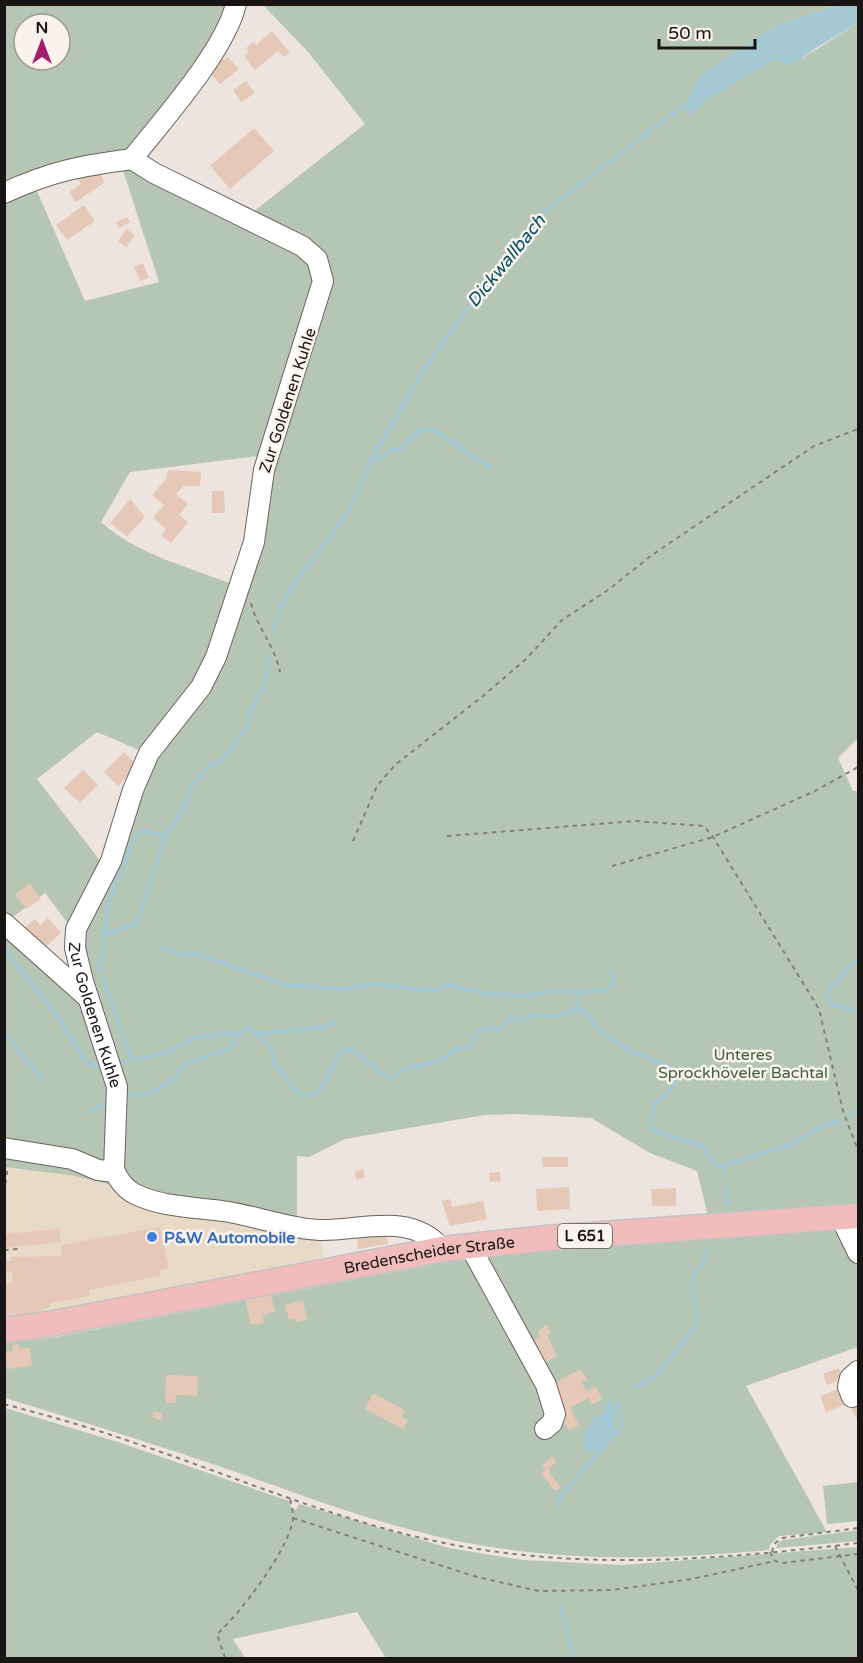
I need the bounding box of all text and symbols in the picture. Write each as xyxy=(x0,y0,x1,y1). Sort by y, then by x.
north arrow xyxy=(12,12,72,72)
scale bar xyxy=(659,12,755,50)
text: N xyxy=(36,18,48,38)
text: 50 m xyxy=(668,22,712,44)
water label: Dickwallbach xyxy=(462,210,551,312)
street label: Zur Goldenen Kuhle xyxy=(255,325,321,475)
street label: Zur Goldenen Kuhle xyxy=(64,942,126,1090)
park label: Unteres Sprockhöveler Bachtal xyxy=(658,1045,828,1083)
road number: L 651 xyxy=(558,1224,612,1248)
place label: P&W Automobile xyxy=(164,1228,295,1248)
marker: P&W Automobile xyxy=(145,1230,159,1244)
street label: Bredenscheider Straße xyxy=(342,1232,516,1279)

